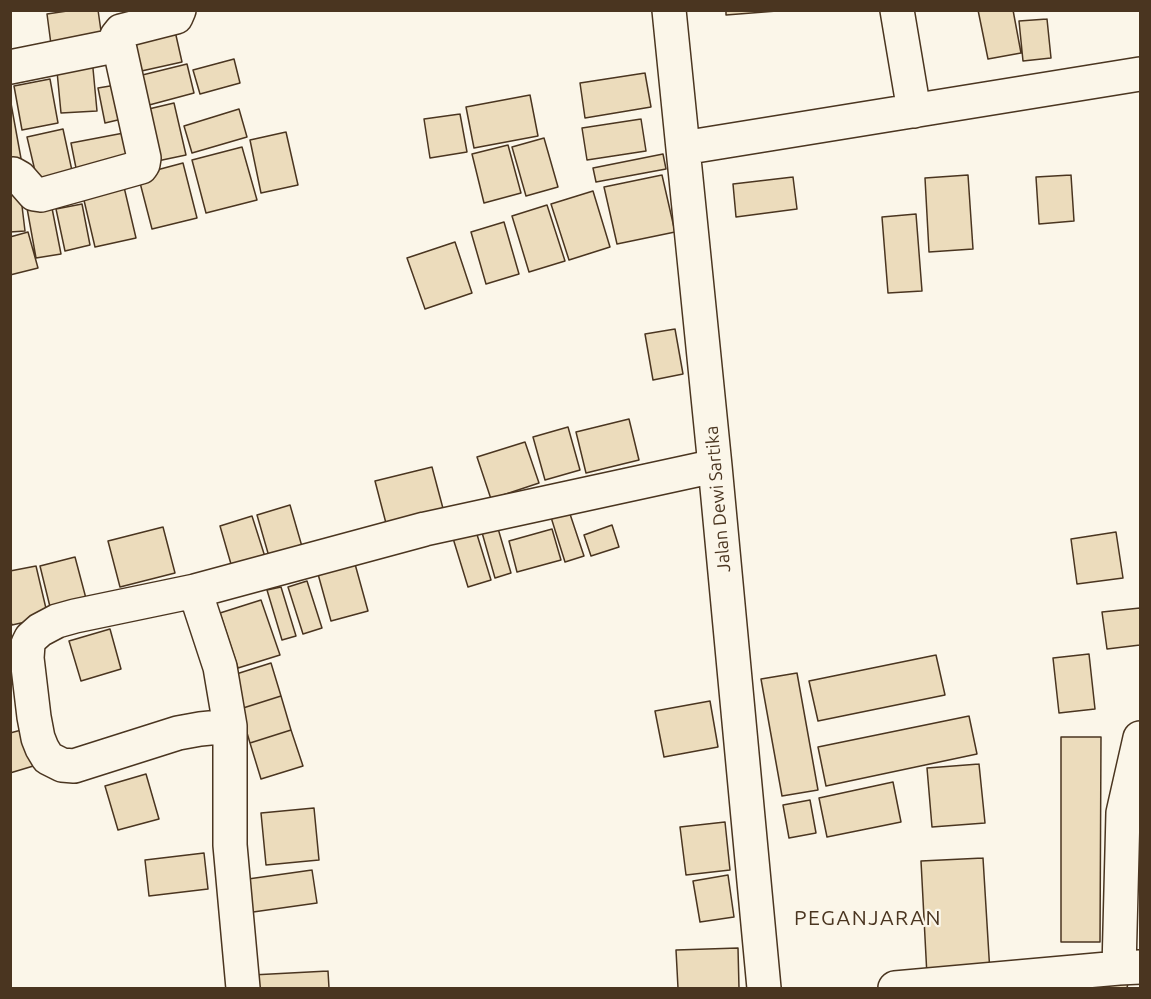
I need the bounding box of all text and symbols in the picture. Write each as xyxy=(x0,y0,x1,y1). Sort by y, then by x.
street label: Jalan Dewi Sartika xyxy=(701,425,735,573)
district label: PEGANJARAN xyxy=(794,905,942,931)

